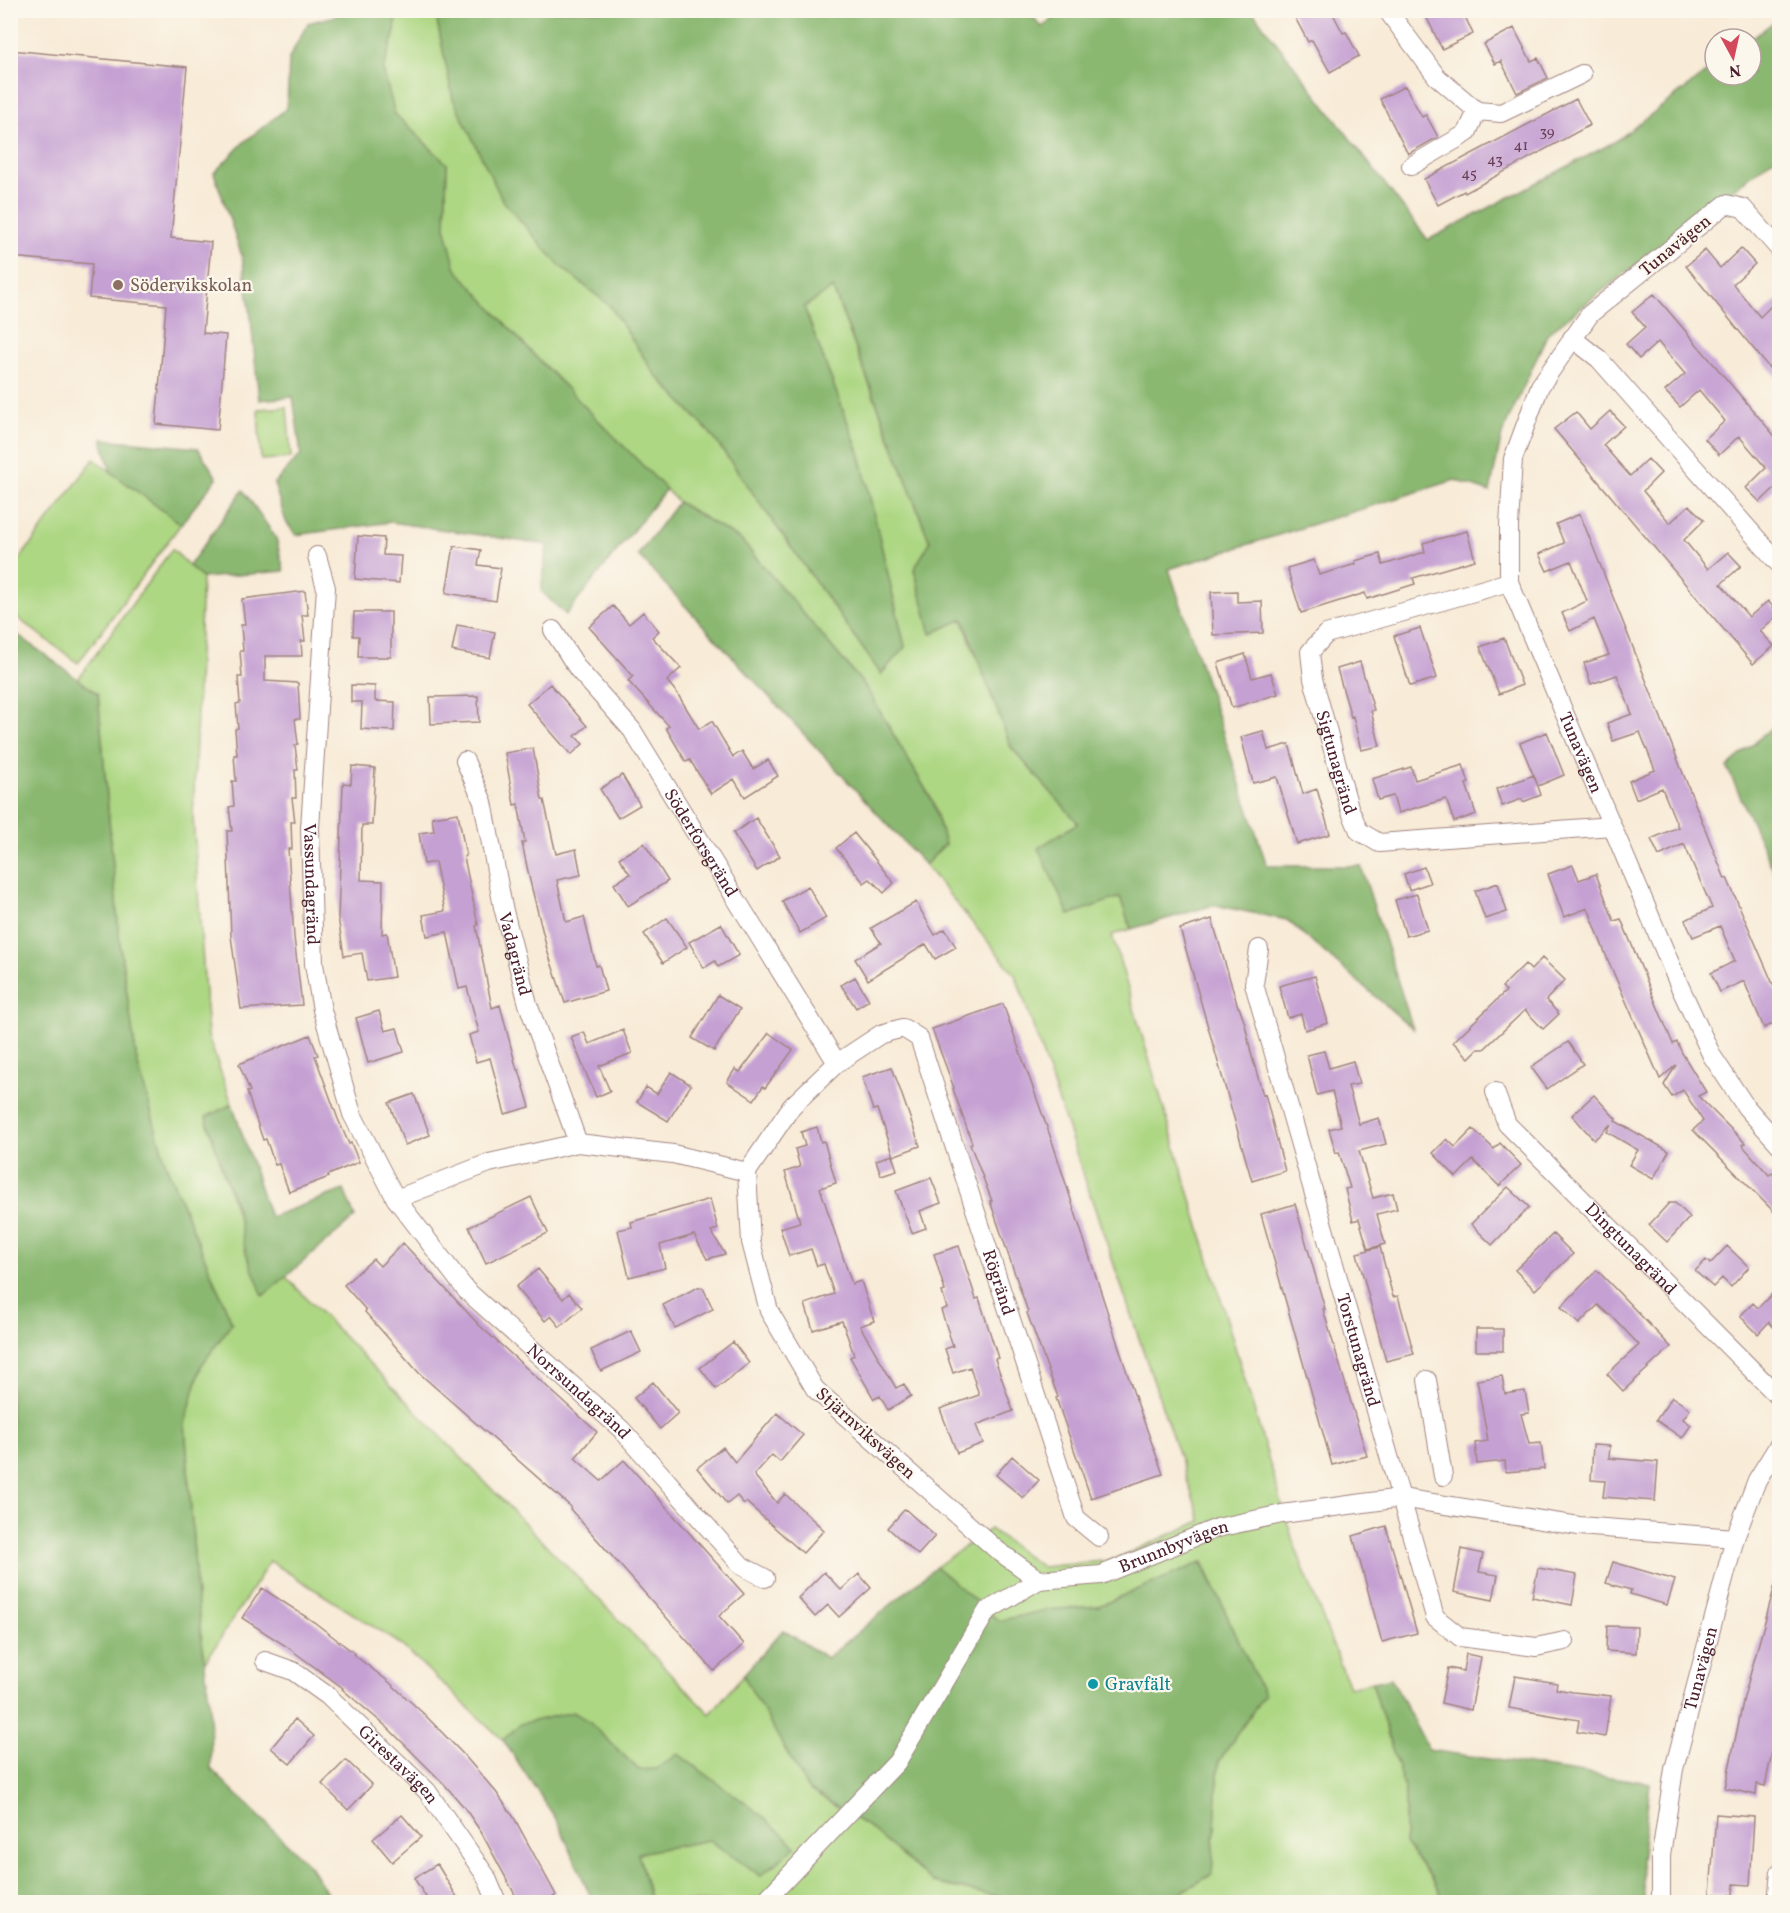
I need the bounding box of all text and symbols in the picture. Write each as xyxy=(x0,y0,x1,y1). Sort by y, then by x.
north arrow xyxy=(1703,27,1763,87)
text: N xyxy=(1727,58,1742,82)
house number: 39 xyxy=(1539,122,1555,143)
house number: 41 xyxy=(1514,136,1528,157)
house number: 43 xyxy=(1487,150,1503,171)
house number: 45 xyxy=(1461,164,1477,185)
street label: Tunavägen xyxy=(1635,209,1717,283)
place label: Södervikskolan xyxy=(130,274,252,299)
marker: Södervikskolan xyxy=(111,278,125,292)
street label: Sigtunagränd xyxy=(1308,708,1362,819)
street label: Tunavägen xyxy=(1551,709,1608,798)
street label: Söderforsgränd xyxy=(657,784,743,902)
street label: Vassundagränd xyxy=(296,823,324,945)
street label: Vadagränd xyxy=(491,910,536,999)
street label: Dingtunagränd xyxy=(1578,1198,1682,1301)
street label: Rögränd xyxy=(975,1246,1020,1319)
street label: Torstunagränd xyxy=(1329,1291,1385,1410)
street label: Norrsundagränd xyxy=(520,1339,636,1445)
street label: Stjärnviksvägen xyxy=(809,1382,921,1486)
street label: Brunnbyvägen xyxy=(1115,1515,1232,1580)
street label: Tunavägen xyxy=(1679,1624,1725,1714)
place label: Gravfält xyxy=(1105,1673,1171,1698)
marker: Gravfält xyxy=(1086,1677,1100,1691)
street label: Girestavägen xyxy=(352,1720,444,1810)

